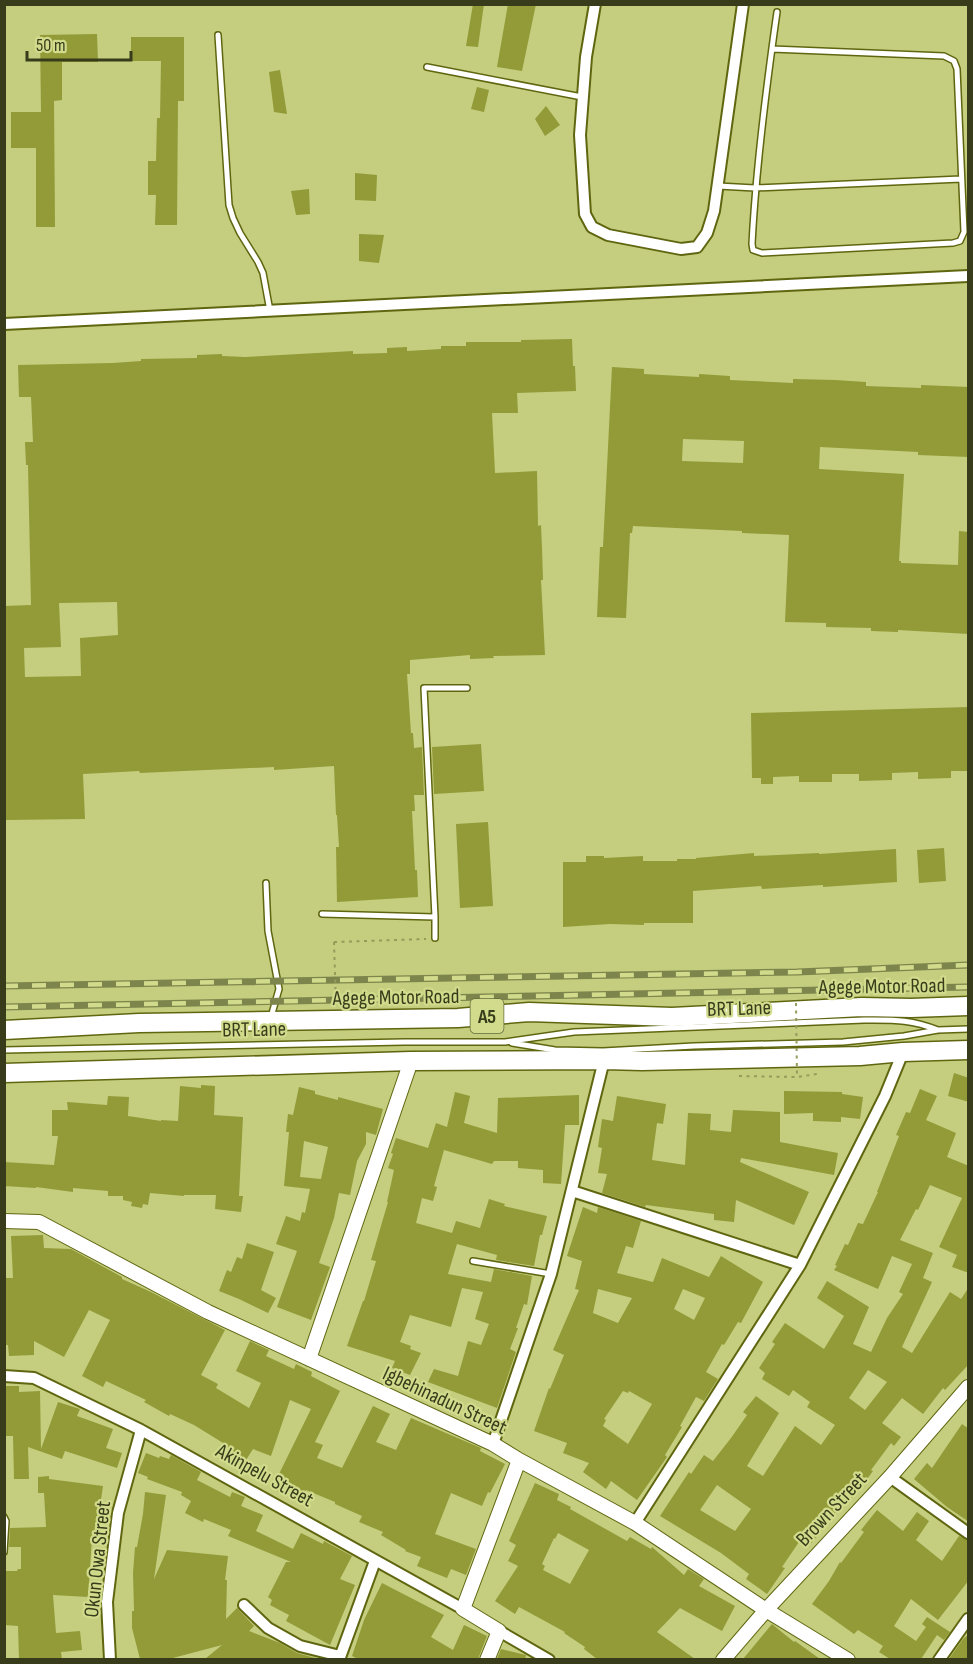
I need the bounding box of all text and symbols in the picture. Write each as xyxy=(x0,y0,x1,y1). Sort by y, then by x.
scale bar xyxy=(27,24,130,62)
text: 50 m xyxy=(36,35,66,56)
street label: Agege Motor Road xyxy=(818,973,946,1000)
street label: Agege Motor Road xyxy=(332,984,460,1011)
street label: BRT Lane xyxy=(707,995,771,1022)
road number: A5 xyxy=(470,999,504,1033)
street label: BRT Lane xyxy=(222,1016,286,1043)
street label: Igbehinadun Street xyxy=(379,1361,511,1440)
street label: Akinpelu Street xyxy=(211,1438,318,1512)
street label: Brown Street xyxy=(791,1467,872,1552)
street label: Okun Owa Street xyxy=(79,1500,116,1619)

